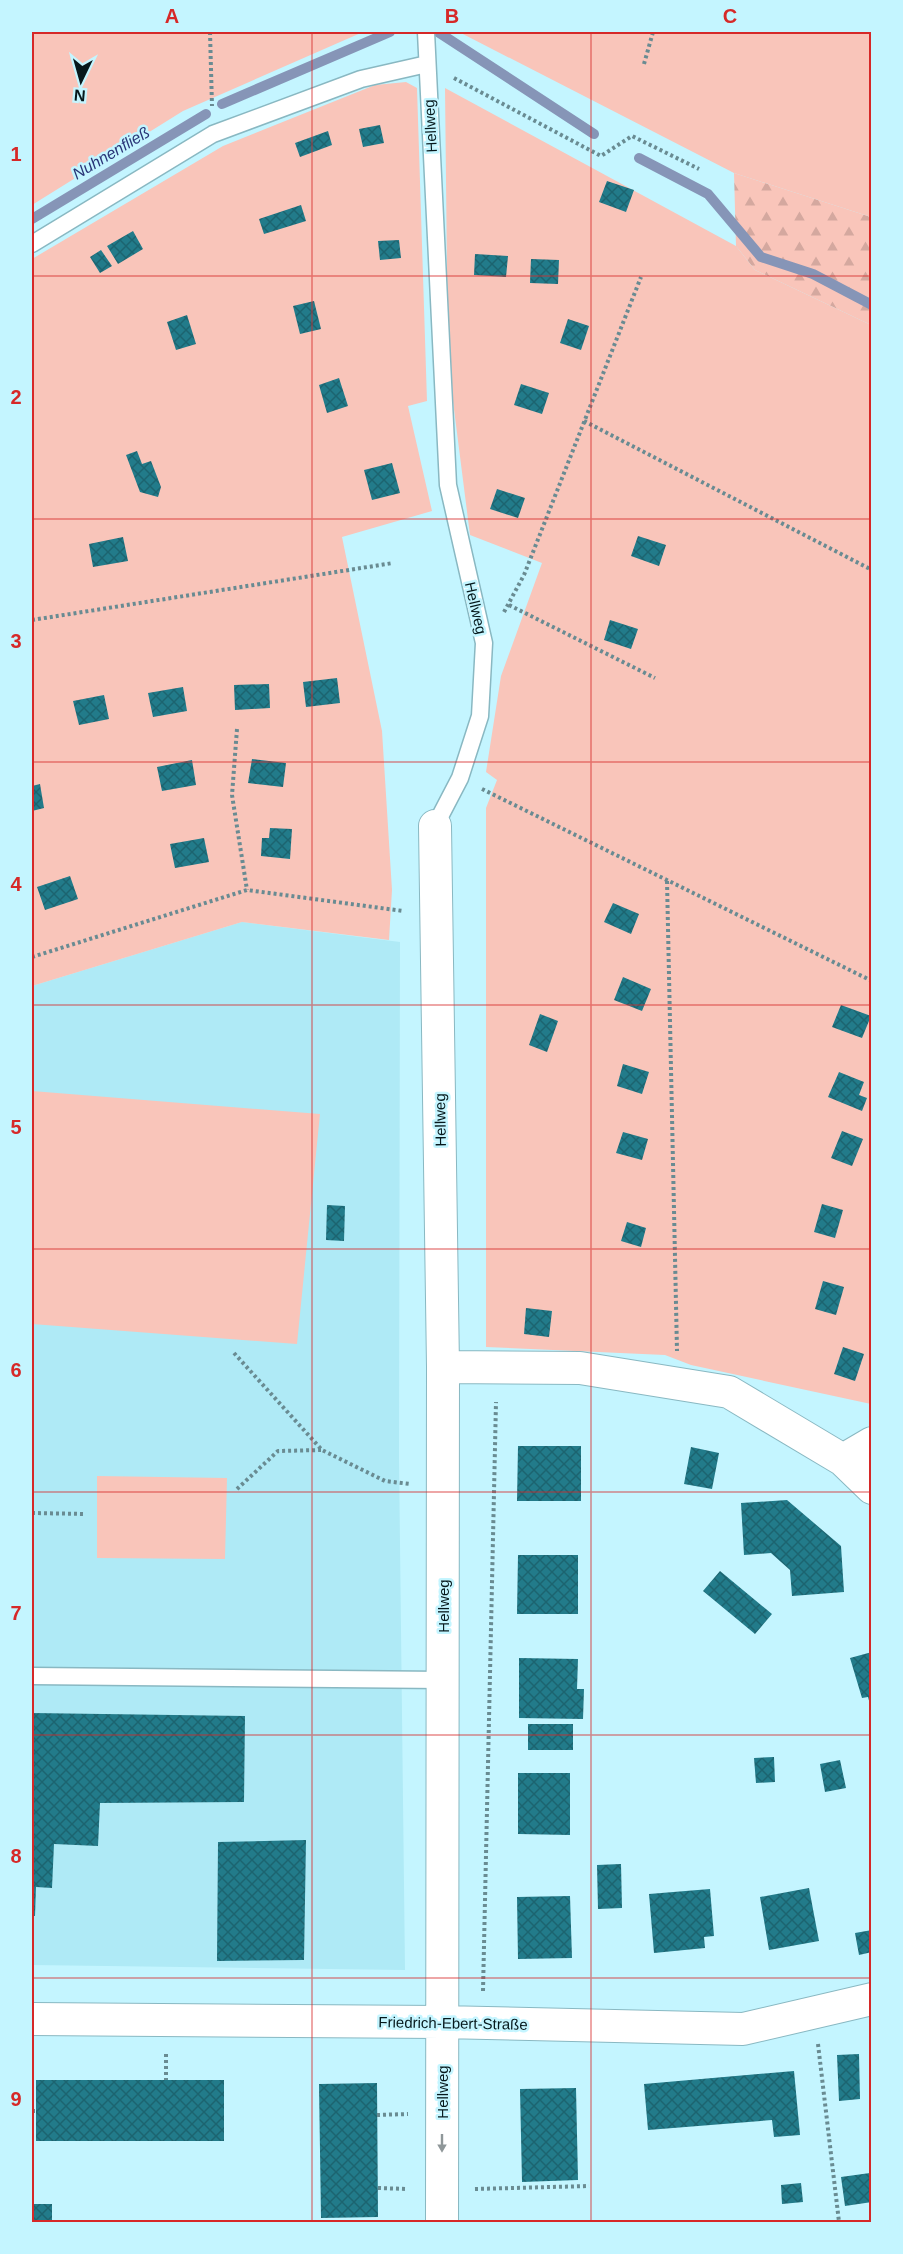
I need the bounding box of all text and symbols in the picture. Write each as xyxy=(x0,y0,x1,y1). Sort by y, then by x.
text: A xyxy=(165,5,179,27)
text: B xyxy=(445,5,459,27)
text: C xyxy=(723,5,737,27)
north arrow xyxy=(51,51,111,111)
text: N xyxy=(73,86,86,104)
street label: Hellweg xyxy=(420,99,440,153)
water label: Nuhnenfließ xyxy=(70,123,152,183)
text: 1 xyxy=(10,143,22,165)
text: 2 xyxy=(10,386,22,408)
street label: Hellweg xyxy=(462,580,490,636)
text: 3 xyxy=(10,630,22,652)
text: 4 xyxy=(10,873,22,895)
street label: Hellweg xyxy=(431,1093,449,1147)
text: 5 xyxy=(10,1116,22,1138)
text: 6 xyxy=(10,1359,22,1381)
street label: Hellweg xyxy=(435,1579,452,1633)
text: 7 xyxy=(10,1602,22,1624)
text: 8 xyxy=(10,1845,22,1867)
street label: Friedrich-Ebert-Straße xyxy=(378,2013,528,2033)
street label: Hellweg xyxy=(434,2065,451,2119)
text: 9 xyxy=(10,2088,22,2110)
one-way arrow xyxy=(437,2134,447,2153)

